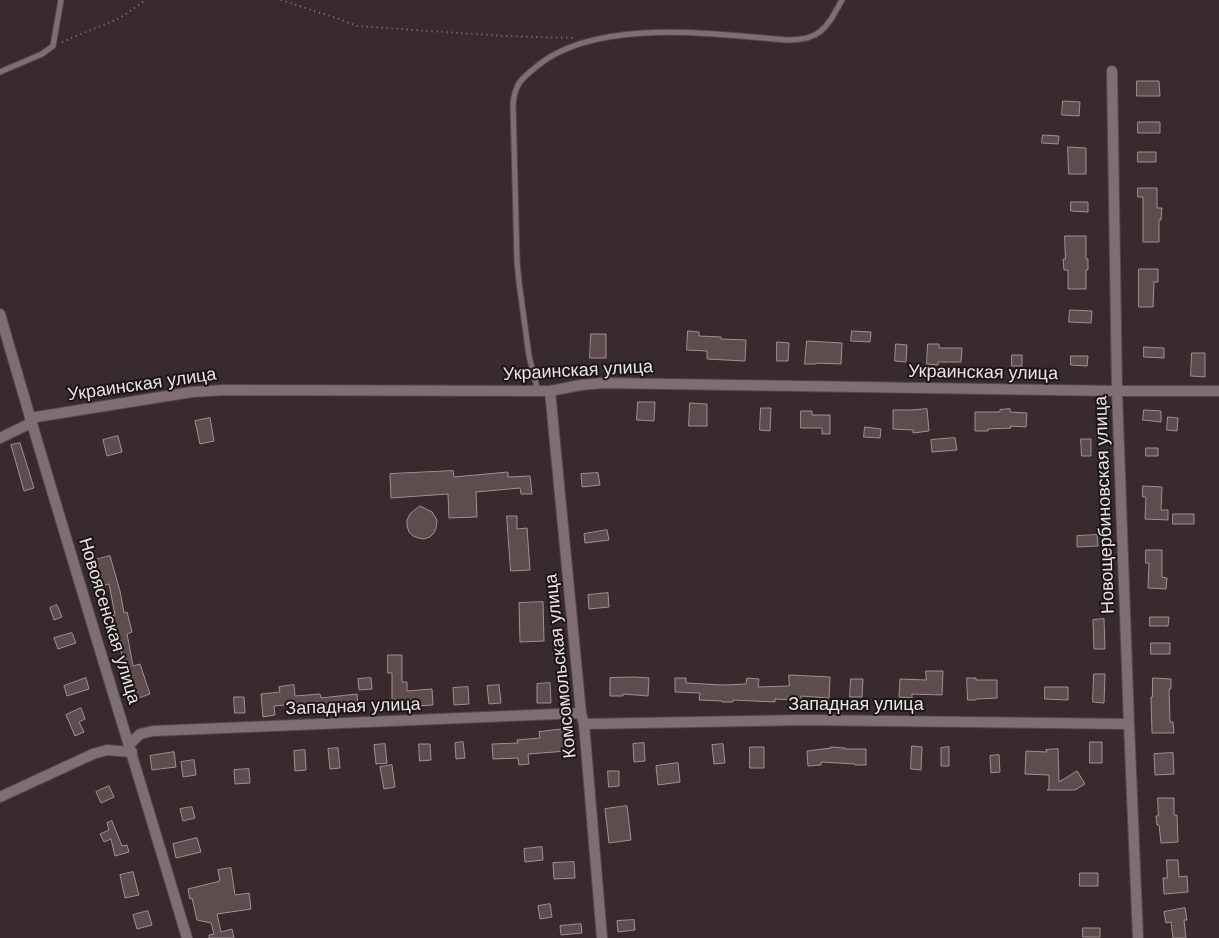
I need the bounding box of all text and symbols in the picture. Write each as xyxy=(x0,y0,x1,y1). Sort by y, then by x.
street label: Украинская улица xyxy=(503,356,653,386)
street label: Украинская улица xyxy=(908,361,1058,385)
street label: Украинская улица xyxy=(66,364,218,406)
street label: Новощербиновская улица xyxy=(1090,396,1120,614)
street label: Новоясенская улица xyxy=(73,535,145,707)
street label: Комсомольская улица xyxy=(541,573,581,759)
street label: Западная улица xyxy=(285,694,421,720)
street label: Западная улица xyxy=(788,694,924,716)

